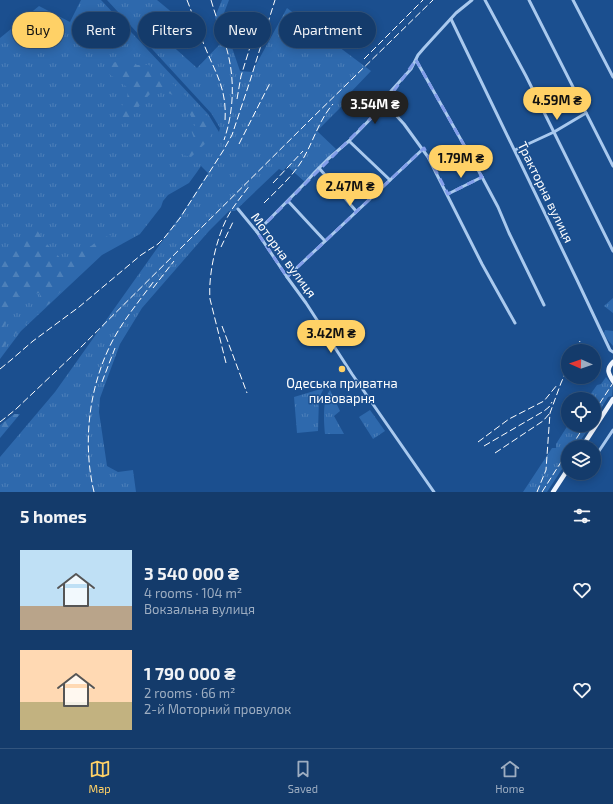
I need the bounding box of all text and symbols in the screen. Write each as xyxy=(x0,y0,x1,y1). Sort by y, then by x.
chip: Buy xyxy=(12,12,64,48)
chip: Rent xyxy=(72,12,130,48)
chip: Filters xyxy=(138,12,206,48)
chip: New xyxy=(214,12,271,48)
chip: Apartment xyxy=(279,12,376,48)
pin: 4.59M ₴ xyxy=(520,87,594,121)
pin: 3.54M ₴ xyxy=(338,91,412,125)
text: 4.59M ₴ xyxy=(532,92,582,108)
text: 3.54M ₴ xyxy=(350,96,400,112)
street label: Тракторна вулиця xyxy=(515,139,577,245)
pin: 1.79M ₴ xyxy=(424,145,498,179)
text: 1.79M ₴ xyxy=(438,150,484,166)
pin: 2.47M ₴ xyxy=(313,173,387,207)
text: 2.47M ₴ xyxy=(325,178,375,194)
street label: Моторна вулиця xyxy=(248,209,320,301)
pin: 3.42M ₴ xyxy=(294,320,368,354)
text: 3.42M ₴ xyxy=(306,325,356,341)
north arrow xyxy=(561,344,601,384)
map controls xyxy=(561,344,601,480)
marker: Одеська приватна пивоварня xyxy=(337,364,347,374)
place label: Одеська приватна пивоварня xyxy=(286,375,398,406)
button: locate xyxy=(561,392,601,432)
button: layers xyxy=(561,440,601,480)
icon: filters xyxy=(571,505,593,527)
text: 5 homes xyxy=(20,506,87,526)
text: 3 540 000 ₴ xyxy=(144,563,239,583)
icon: home xyxy=(52,566,100,614)
icon: heart xyxy=(571,579,593,601)
text: 4 rooms · 104 m² xyxy=(144,585,242,601)
text: Вокзальна вулиця xyxy=(144,601,255,617)
text: 1 790 000 ₴ xyxy=(144,663,236,683)
icon: home xyxy=(52,666,100,714)
icon: heart xyxy=(571,679,593,701)
text: 2 rooms · 66 m² xyxy=(144,685,235,701)
text: 2-й Моторний провулок xyxy=(144,701,291,717)
tab: Map xyxy=(89,758,111,795)
tab: Saved xyxy=(288,758,318,795)
tab: Home xyxy=(495,758,524,795)

